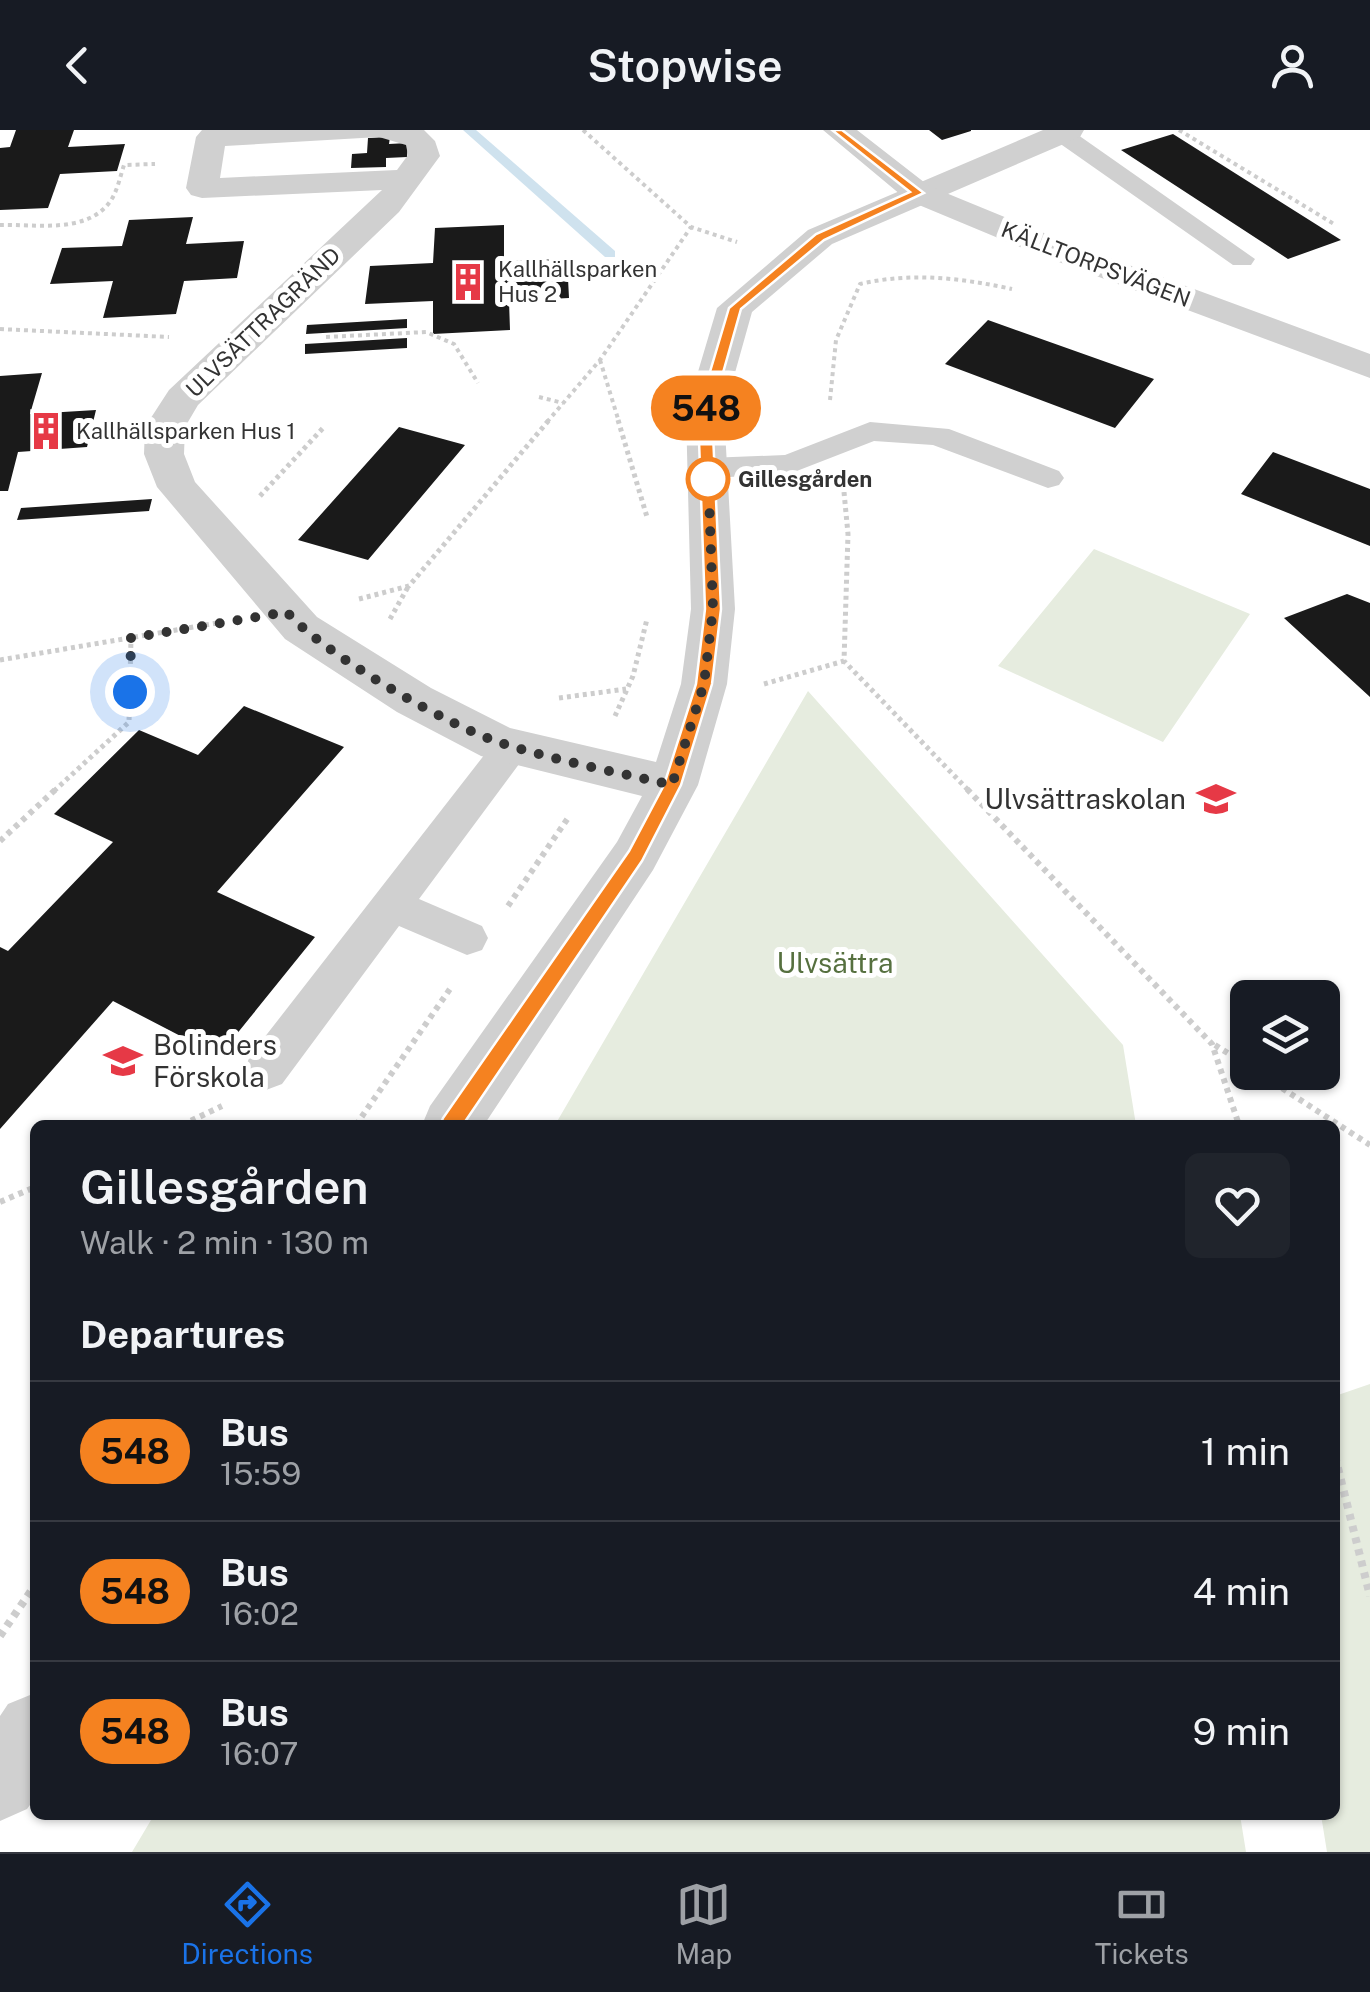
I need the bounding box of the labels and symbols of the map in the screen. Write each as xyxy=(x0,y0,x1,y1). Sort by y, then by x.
street label: KÄLLTORPSVÄGEN xyxy=(998,215,1195,312)
street label: ULVSÄTTRAGRÄND xyxy=(180,241,346,402)
place label: Kallhällsparken Hus 2 xyxy=(498,256,657,307)
building icon: Kallhällsparken Hus 2 xyxy=(447,261,489,303)
line badge: 548 xyxy=(648,376,764,440)
building icon: Kallhällsparken Hus 1 xyxy=(25,410,67,452)
place label: Kallhällsparken Hus 1 xyxy=(76,418,296,444)
marker: Gillesgården xyxy=(687,458,729,500)
place label: Gillesgården xyxy=(738,466,872,492)
your location xyxy=(105,667,155,717)
school or university icon: Ulvsättraskolan xyxy=(1195,778,1237,820)
place label: Ulvsättraskolan xyxy=(984,782,1186,815)
park label: Ulvsättra xyxy=(777,946,893,979)
place label: Bolinders Förskola xyxy=(153,1028,277,1093)
school or university icon: Bolinders Förskola xyxy=(102,1040,144,1082)

